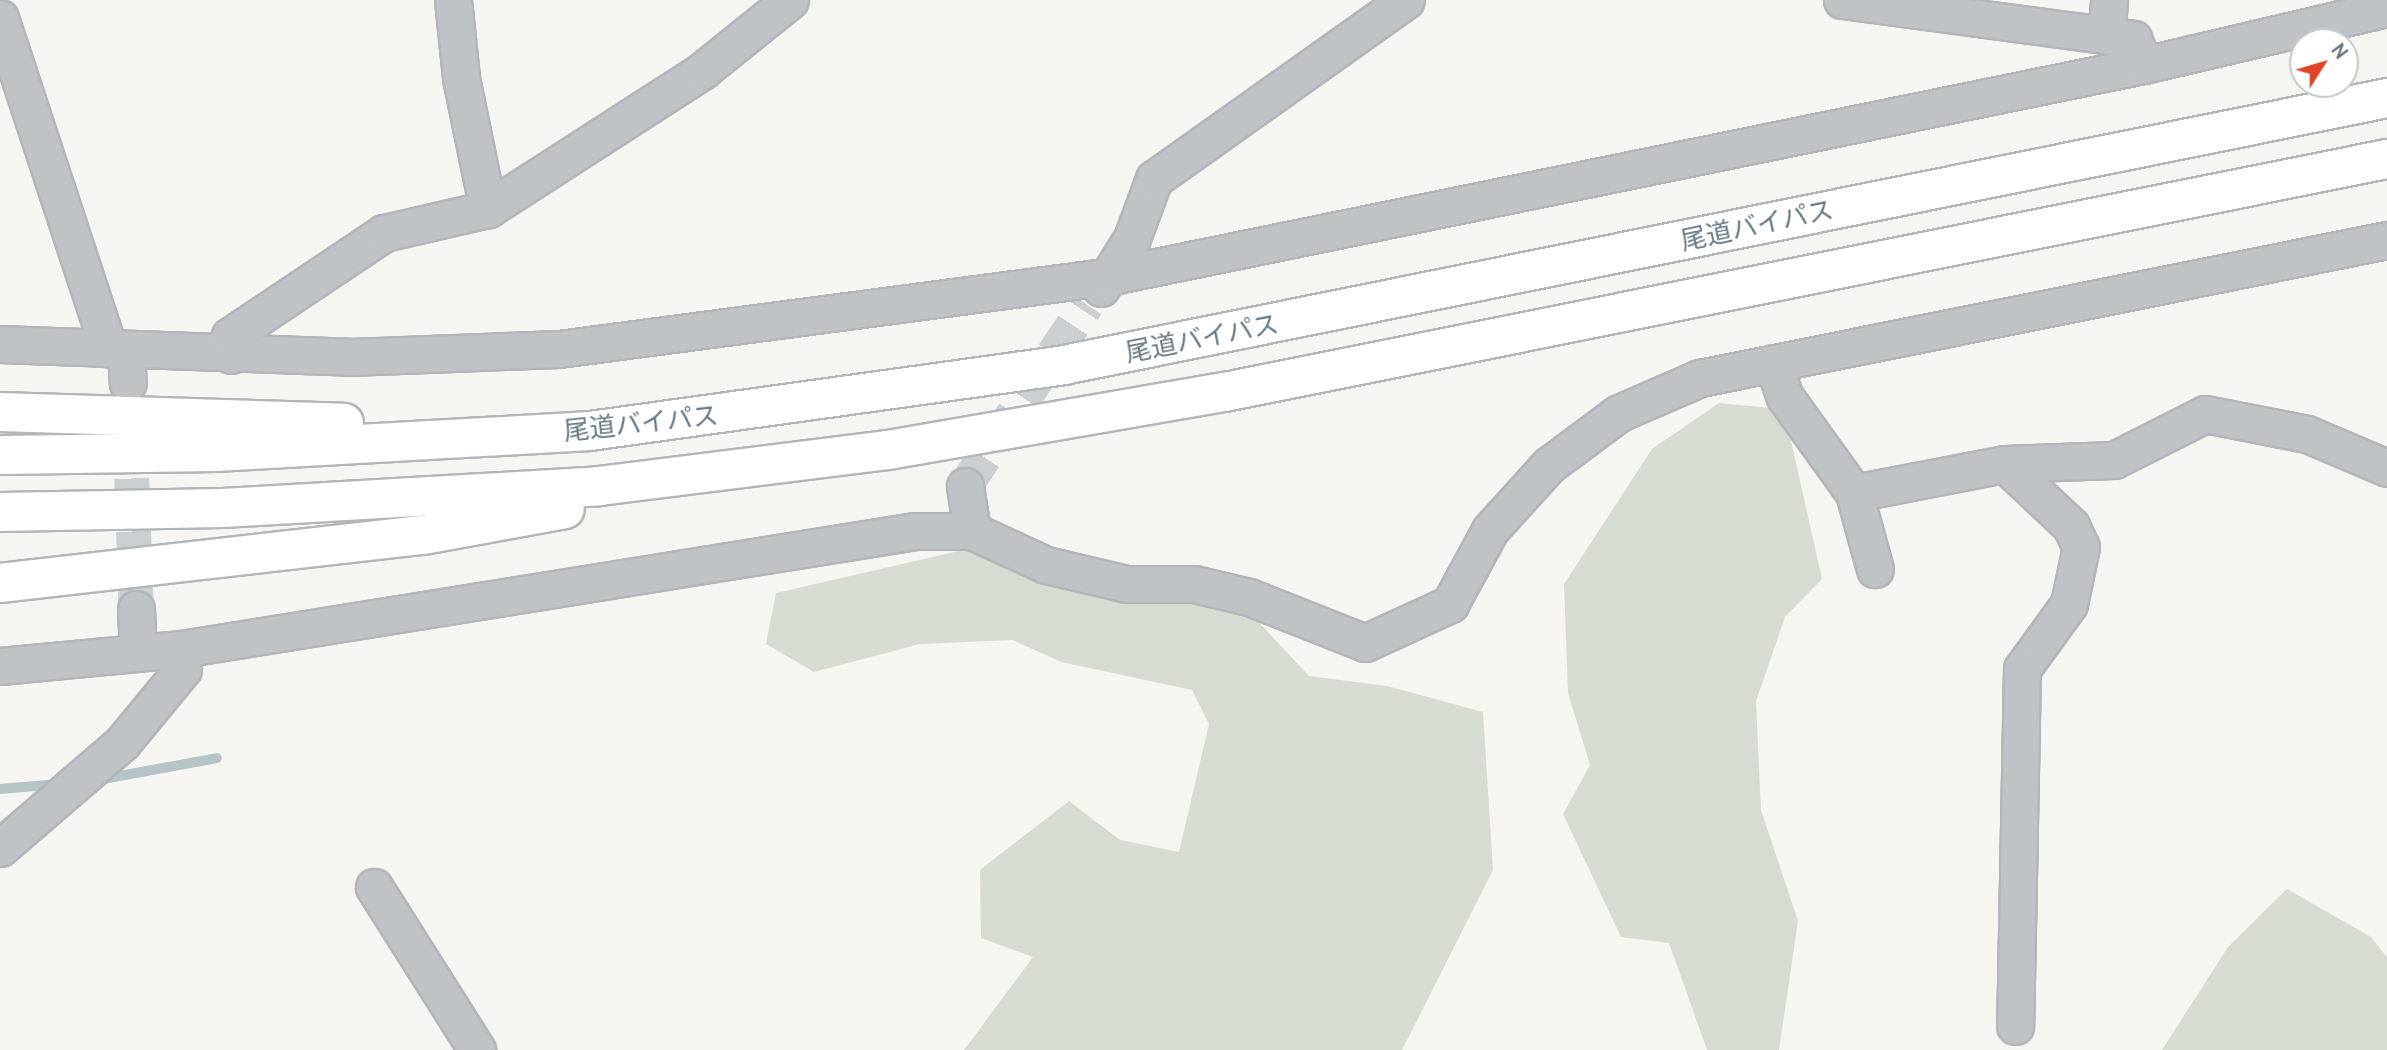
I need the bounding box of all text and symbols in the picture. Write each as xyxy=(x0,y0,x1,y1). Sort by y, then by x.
north arrow xyxy=(2289,28,2359,98)
text: N xyxy=(2326,39,2353,64)
street label: 尾道バイパス xyxy=(1677,195,1837,257)
street label: 尾道バイパス xyxy=(1122,309,1282,369)
street label: 尾道バイパス xyxy=(562,400,720,448)

